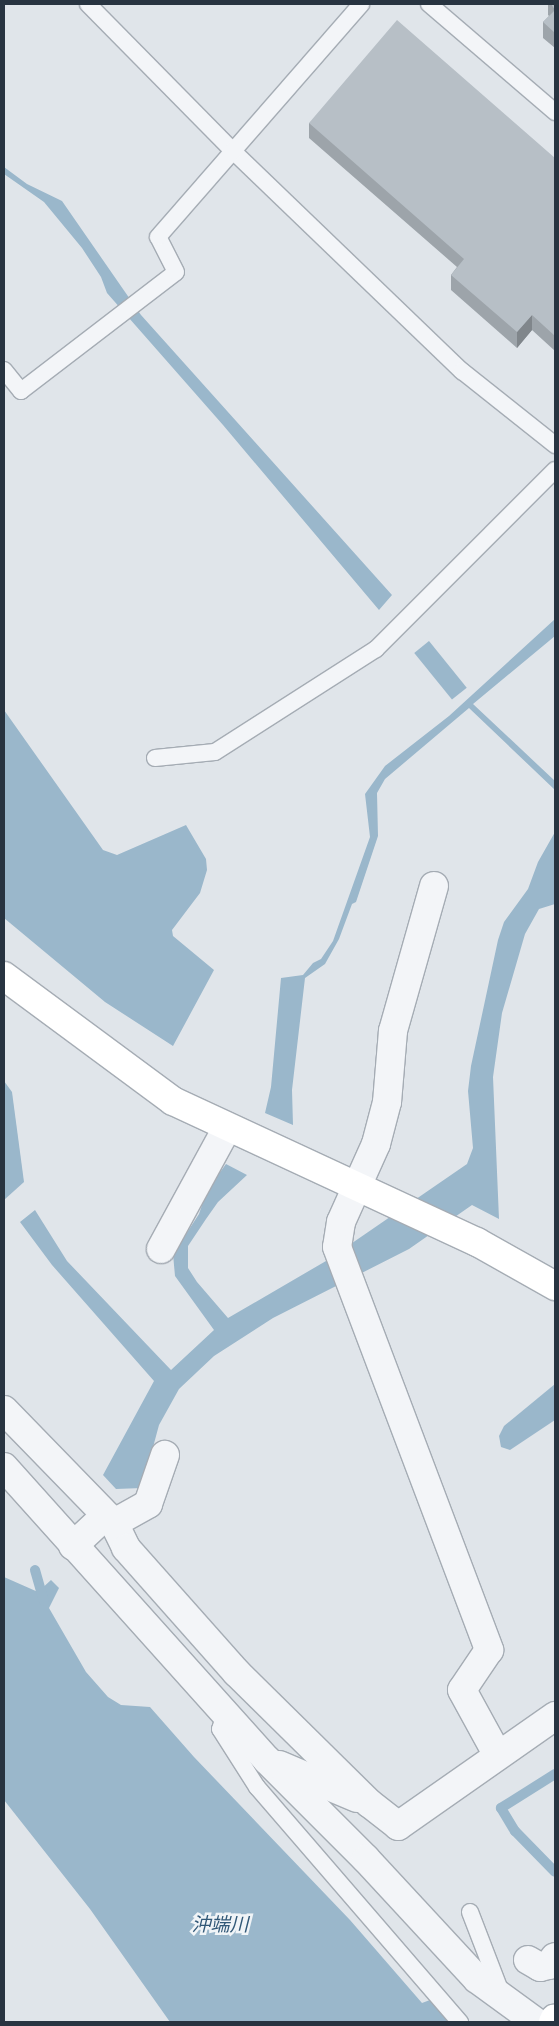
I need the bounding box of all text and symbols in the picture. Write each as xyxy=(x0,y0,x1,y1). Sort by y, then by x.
water label: 沖端川 xyxy=(192,1914,248,1936)

